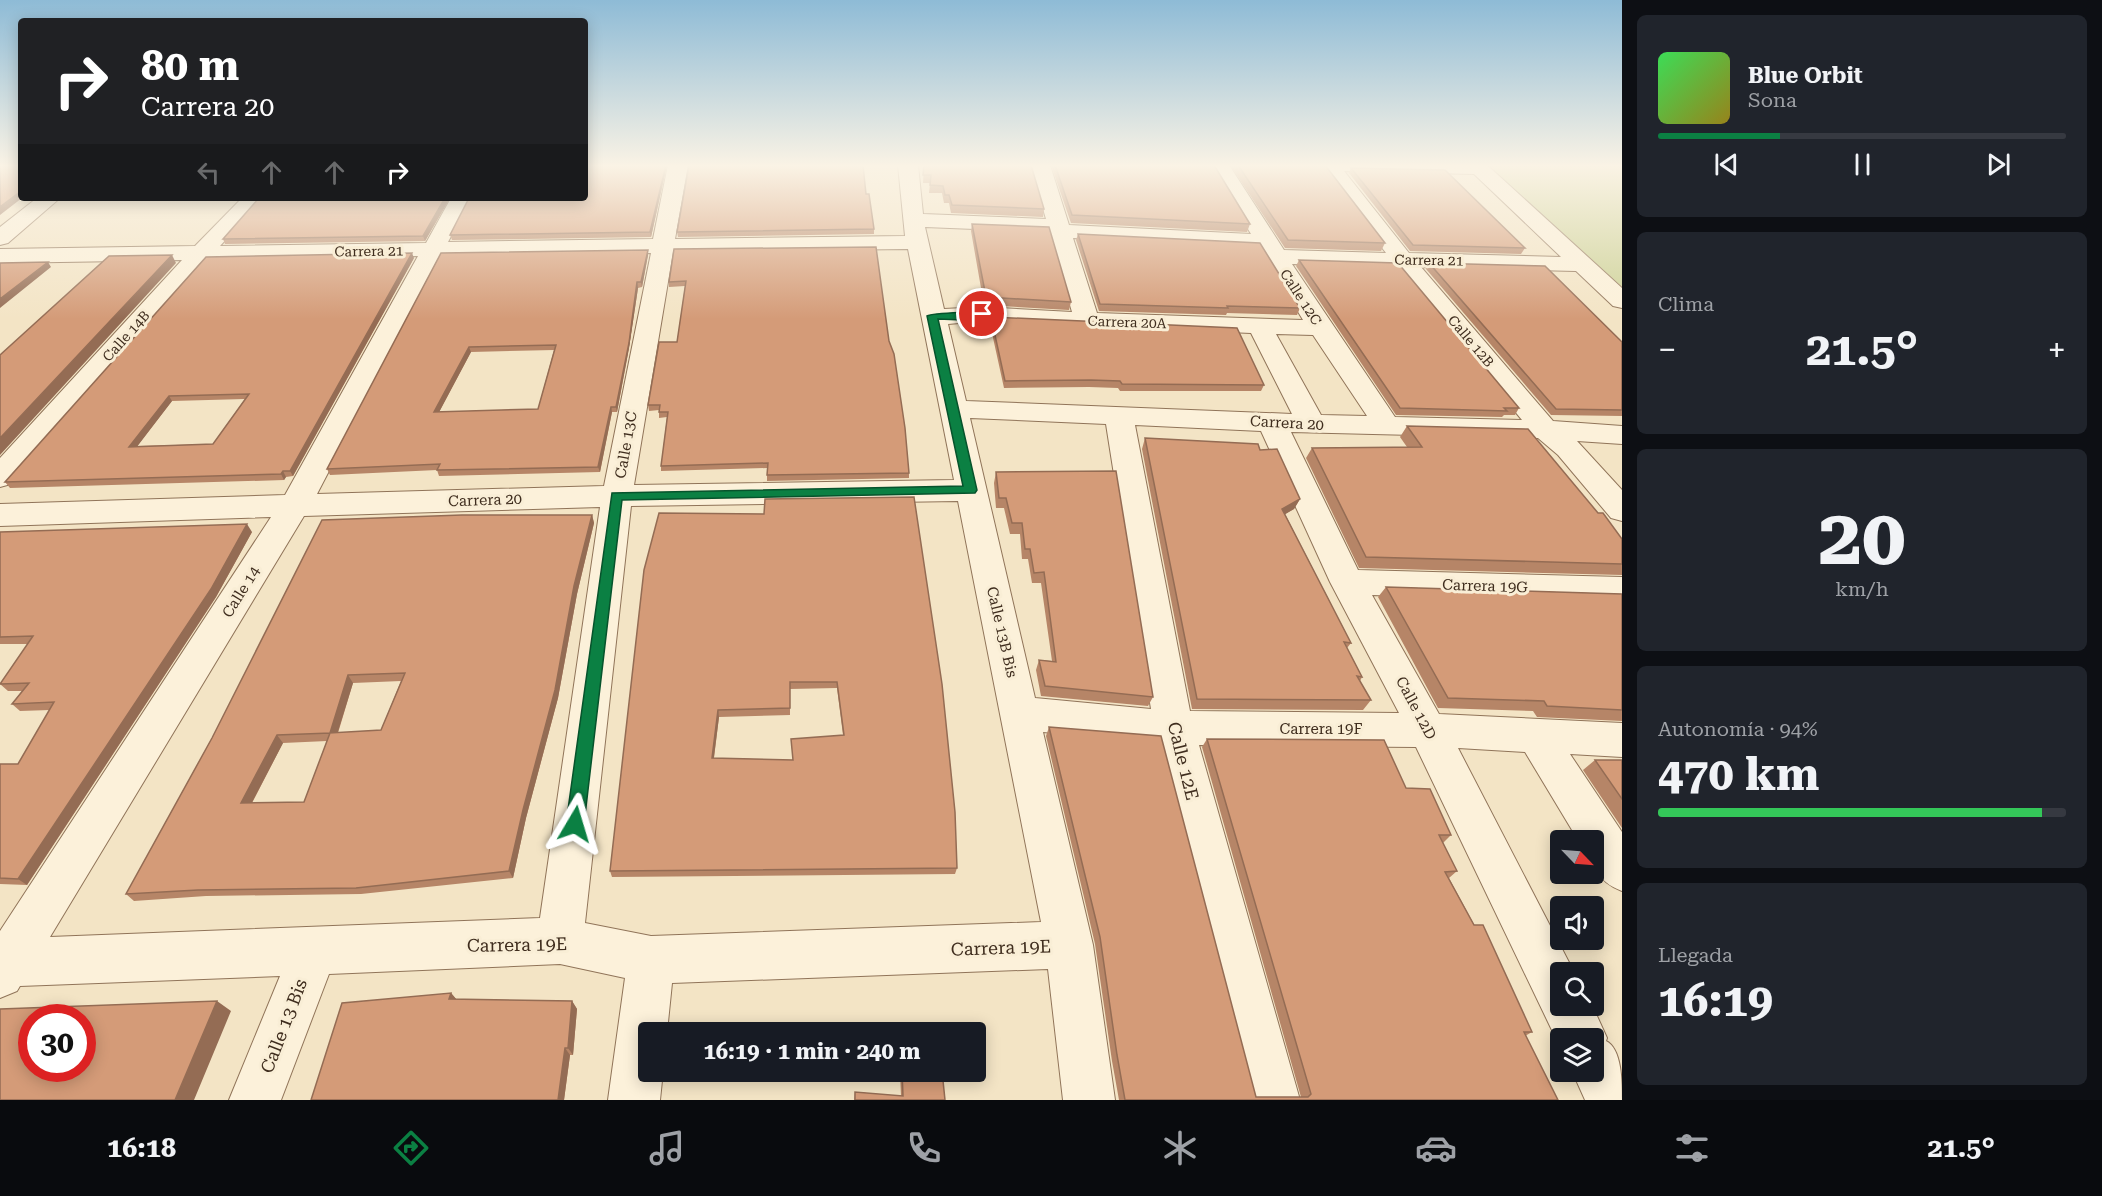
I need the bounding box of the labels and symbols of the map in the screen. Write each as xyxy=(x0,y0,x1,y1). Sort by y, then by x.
street label: Carrera 21 xyxy=(334,242,404,260)
street label: Carrera 21 xyxy=(1394,251,1464,269)
street label: Calle 12C xyxy=(1277,266,1325,328)
pin xyxy=(956,288,1007,339)
street label: Calle 14B xyxy=(99,307,153,365)
street label: Calle 12B xyxy=(1445,312,1497,370)
street label: Carrera 20A xyxy=(1087,313,1167,331)
street label: Calle 13C xyxy=(611,410,641,480)
street label: Carrera 20 xyxy=(1250,412,1324,434)
street label: Carrera 20 xyxy=(448,490,522,510)
street label: Calle 14 xyxy=(218,563,264,621)
street label: Carrera 19G xyxy=(1442,576,1529,597)
street label: Calle 13B Bis xyxy=(983,585,1021,679)
street label: Calle 12D xyxy=(1392,673,1440,743)
street label: Calle 12E xyxy=(1164,720,1203,802)
street label: Carrera 19F xyxy=(1279,720,1363,738)
position arrow xyxy=(543,792,607,856)
north arrow xyxy=(1550,830,1604,884)
street label: Carrera 19E xyxy=(467,933,567,956)
street label: Carrera 19E xyxy=(950,935,1052,960)
street label: Calle 13 Bis xyxy=(256,976,311,1076)
speed limit sign: 30 xyxy=(18,1004,96,1082)

